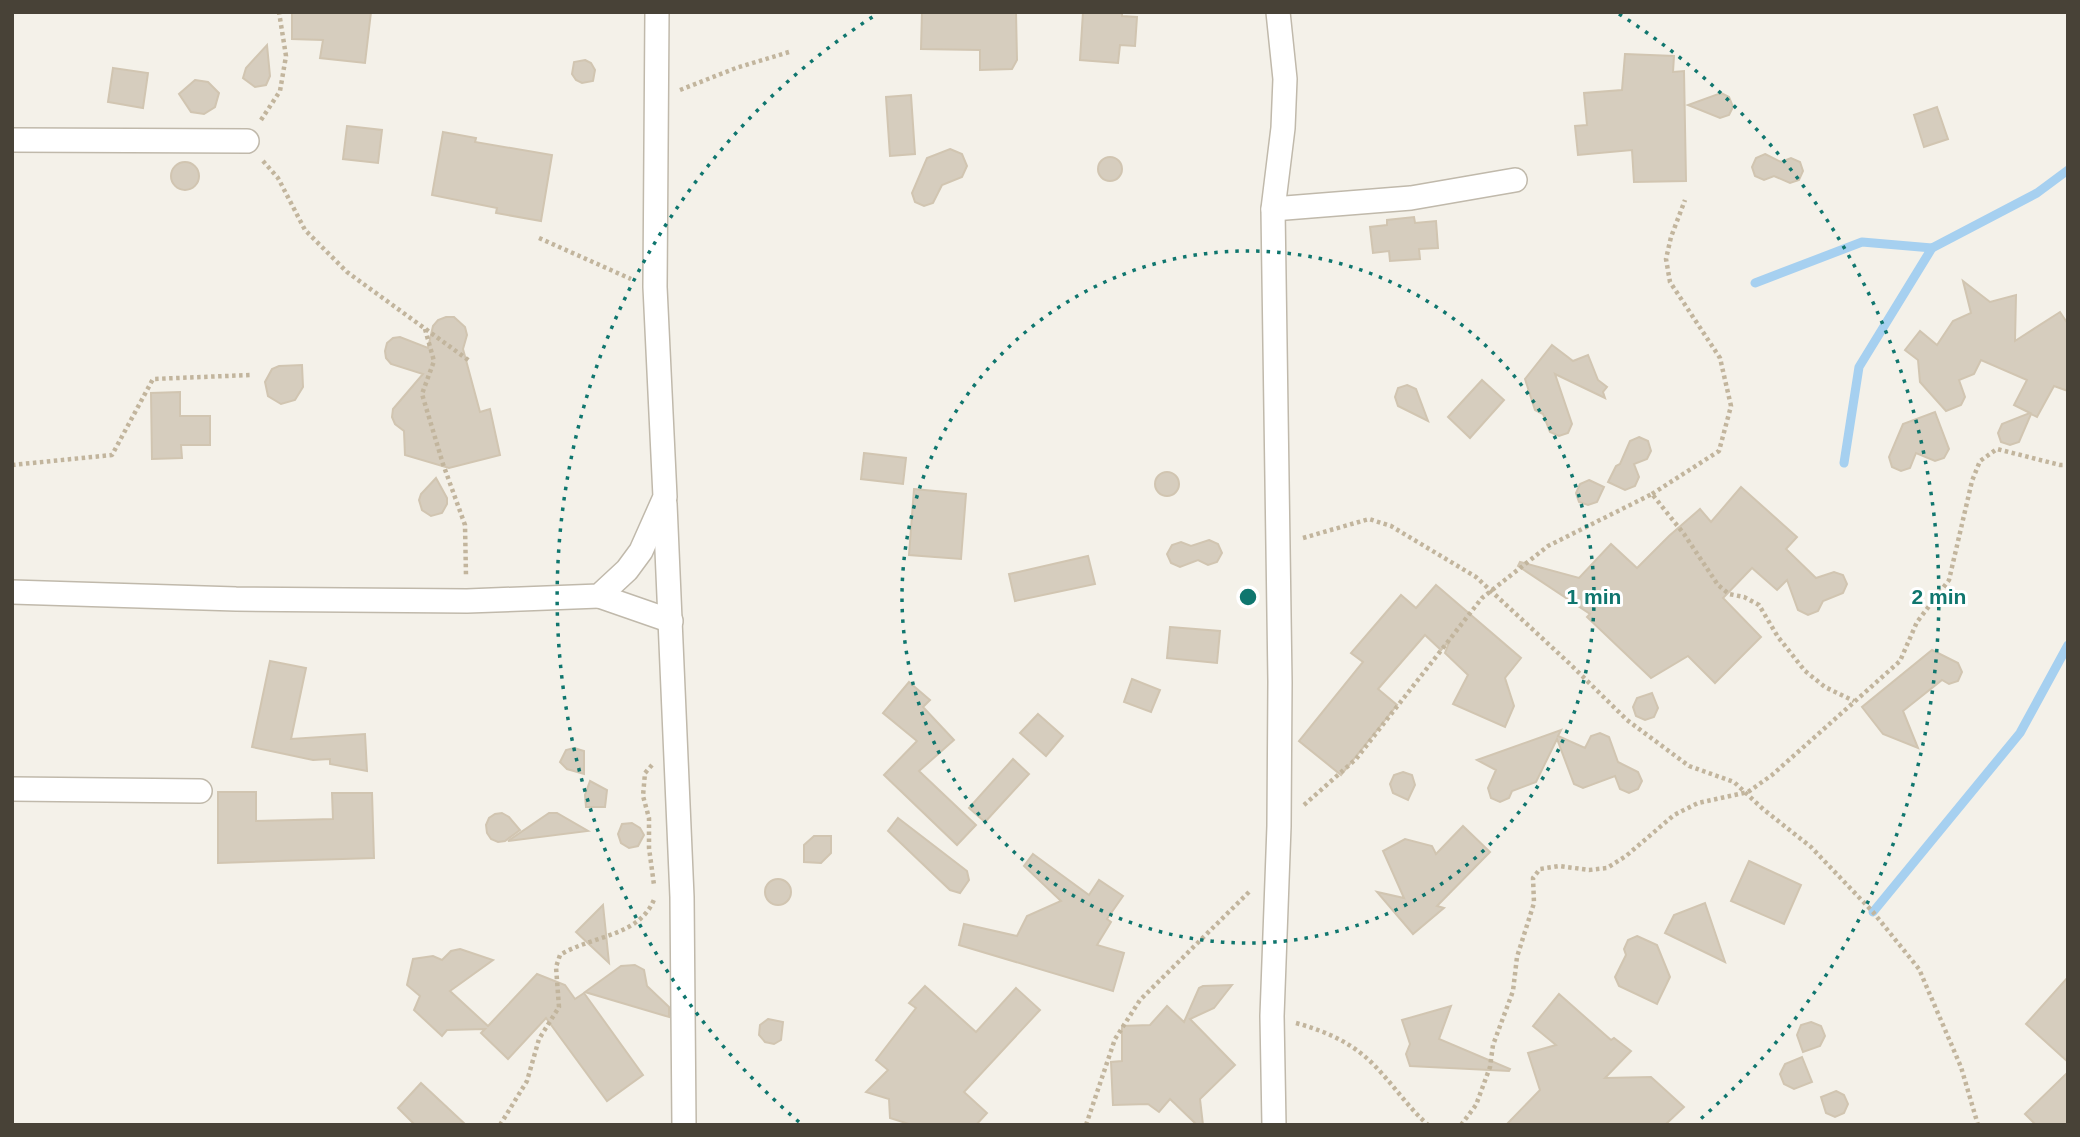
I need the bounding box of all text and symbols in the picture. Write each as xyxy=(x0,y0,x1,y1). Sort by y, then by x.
centre of rings xyxy=(1236,585,1260,609)
text: 1 min xyxy=(1567,585,1621,608)
text: 2 min xyxy=(1912,585,1966,608)

